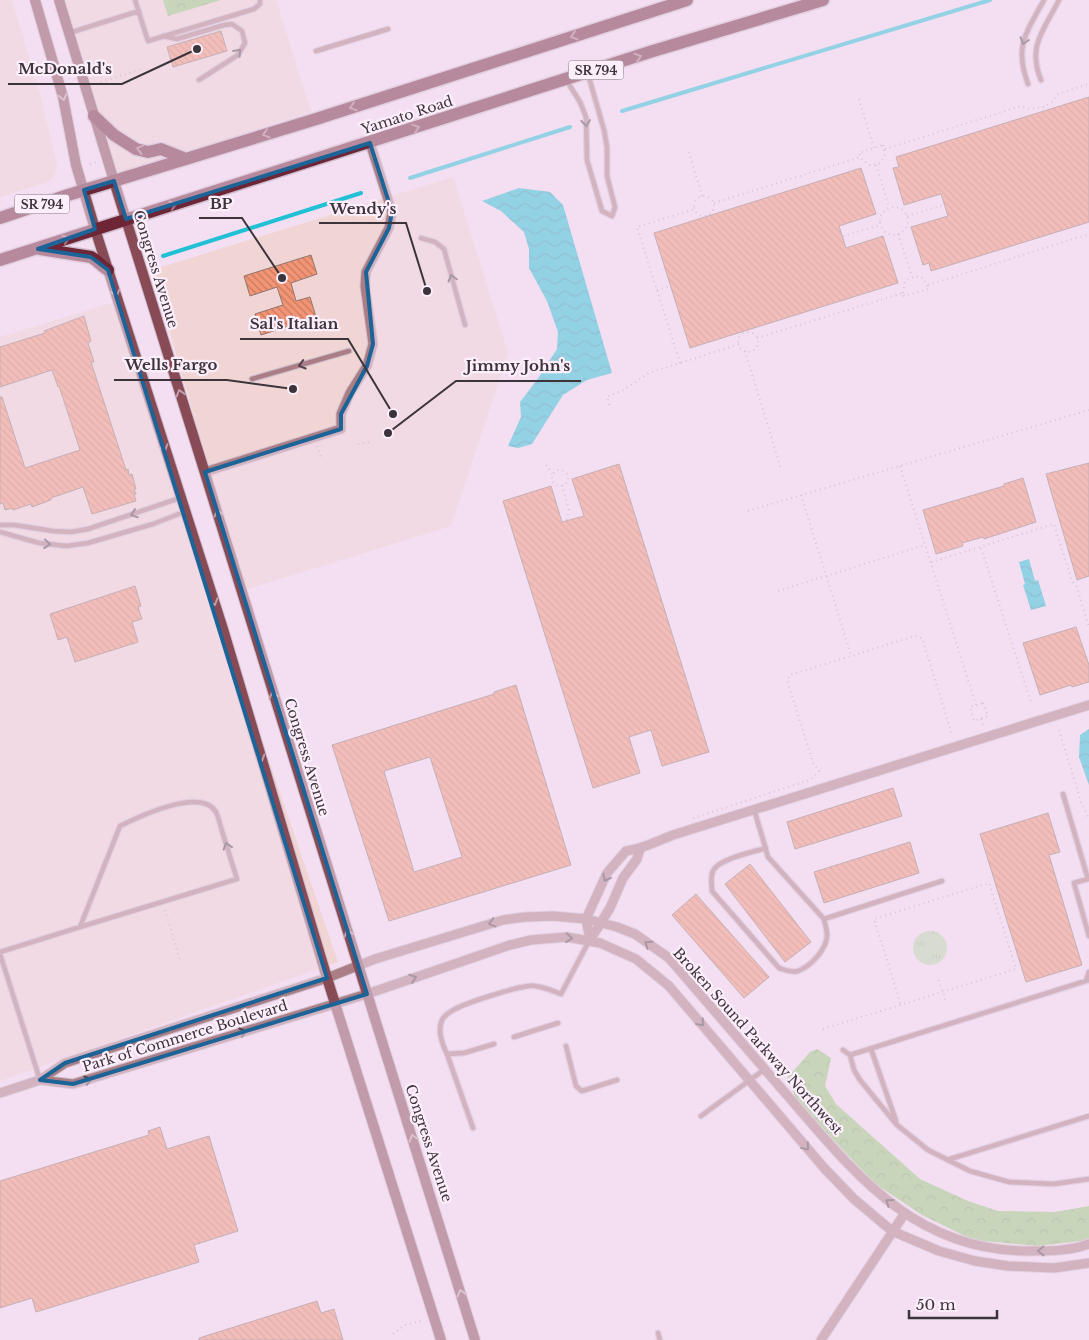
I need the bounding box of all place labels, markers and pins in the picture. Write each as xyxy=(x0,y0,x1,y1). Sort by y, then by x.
callout: McDonald's xyxy=(8,54,122,84)
callout: BP xyxy=(199,188,242,218)
callout: Wendy's xyxy=(319,193,406,223)
callout: Sal's Italian xyxy=(240,309,348,339)
callout: Wells Fargo xyxy=(114,350,227,380)
callout: Jimmy John's xyxy=(456,351,581,381)

